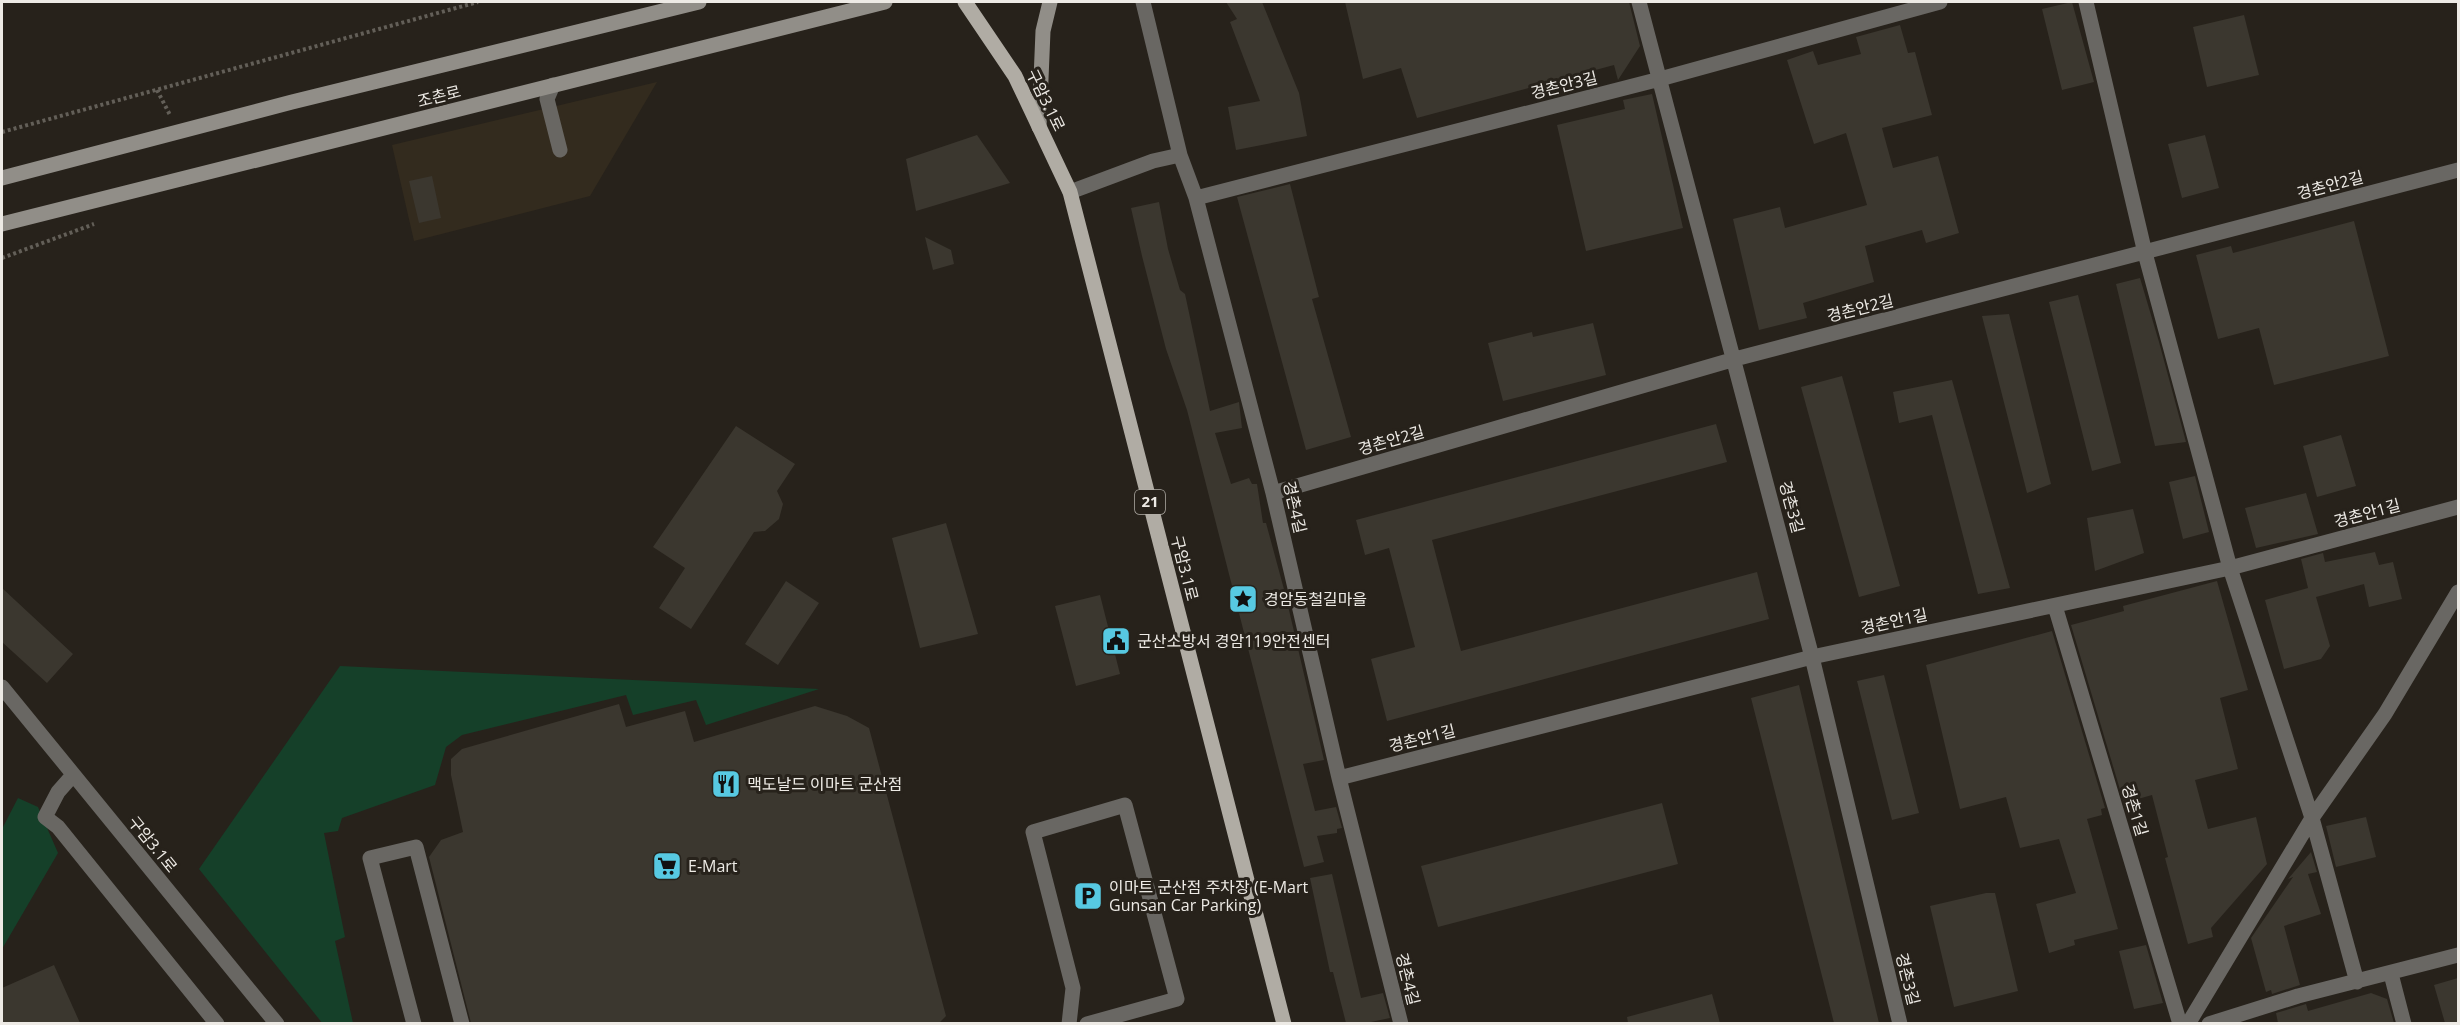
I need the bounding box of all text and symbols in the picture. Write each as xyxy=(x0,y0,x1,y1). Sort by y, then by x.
street label: 구암3.1로 xyxy=(1021,65,1071,135)
street label: 경촌안3길 xyxy=(1528,66,1600,104)
street label: 조촌로 xyxy=(415,80,463,112)
street label: 경촌안2길 xyxy=(2294,166,2366,204)
street label: 경촌안2길 xyxy=(1824,289,1896,327)
street label: 경촌안2길 xyxy=(1355,420,1427,460)
street label: 경촌3길 xyxy=(1774,478,1810,536)
street label: 경촌4길 xyxy=(1278,479,1312,535)
road number: 21 xyxy=(1135,490,1165,514)
street label: 경촌안1길 xyxy=(2331,494,2403,532)
street label: 구암3.1로 xyxy=(1166,533,1204,603)
place icon: 경암동철길마을 xyxy=(1227,583,1259,615)
place label: 경암동철길마을 xyxy=(1264,588,1367,610)
street label: 경촌안1길 xyxy=(1858,603,1930,639)
public building icon: 군산소방서 경암119안전센터 xyxy=(1100,625,1132,657)
place label: 군산소방서 경암119안전센터 xyxy=(1137,630,1331,652)
street label: 경촌안1길 xyxy=(1386,719,1458,757)
restaurant icon: 맥도날드 이마트 군산점 xyxy=(710,768,742,800)
place label: 맥도날드 이마트 군산점 xyxy=(747,773,903,795)
street label: 경촌1길 xyxy=(2117,781,2153,839)
street label: 구암3.1로 xyxy=(123,811,183,877)
supermarket icon: E-Mart xyxy=(651,850,683,882)
place label: E-Mart xyxy=(688,855,738,877)
place label: 이마트 군산점 주차장 (E-Mart Gunsan Car Parking) xyxy=(1109,876,1309,916)
parking icon: 이마트 군산점 주차장 (E-Mart Gunsan Car Parking) xyxy=(1072,880,1104,912)
street label: 경촌4길 xyxy=(1391,950,1425,1008)
street label: 경촌3길 xyxy=(1891,950,1925,1008)

